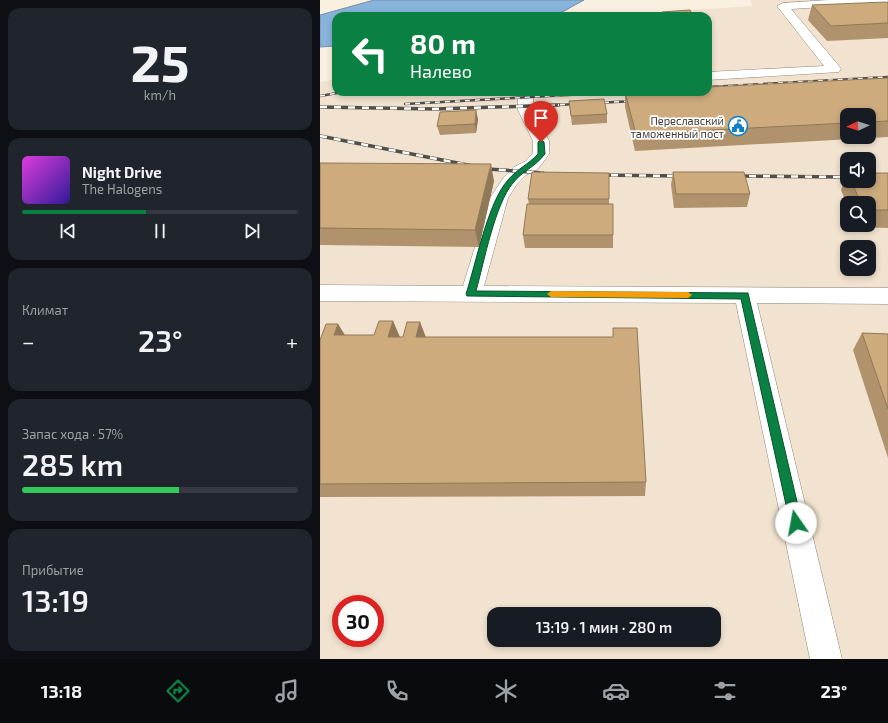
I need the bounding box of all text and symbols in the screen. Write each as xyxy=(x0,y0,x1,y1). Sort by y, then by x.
text: 80 m xyxy=(410,26,476,60)
icon: left xyxy=(344,28,396,80)
text: 25 xyxy=(131,30,189,92)
text: Налево xyxy=(410,60,472,82)
text: km/h xyxy=(144,87,176,103)
pin xyxy=(524,101,558,142)
icon: arrive xyxy=(530,107,552,129)
north arrow xyxy=(840,108,876,144)
map controls xyxy=(840,108,876,276)
place label: Переславский таможенный пост xyxy=(630,114,725,140)
public building icon: Переславский таможенный пост xyxy=(727,115,749,137)
button: sound xyxy=(840,152,876,188)
text: Night Drive xyxy=(82,163,162,181)
text: The Halogens xyxy=(82,181,162,197)
button: search xyxy=(840,196,876,232)
icon: previous xyxy=(57,220,79,242)
icon: pause xyxy=(149,220,171,242)
icon: next xyxy=(241,220,263,242)
button: layers xyxy=(840,240,876,276)
text: Климат xyxy=(22,302,68,318)
text: 23° xyxy=(138,322,183,358)
text: − xyxy=(22,328,35,354)
text: + xyxy=(286,328,298,354)
text: Запас хода · 57% xyxy=(22,426,123,442)
text: 285 km xyxy=(22,446,123,482)
position arrow xyxy=(775,502,817,544)
text: Прибытие xyxy=(22,562,84,578)
text: 13:19 xyxy=(22,582,89,618)
speed limit sign: 30 xyxy=(332,595,384,647)
text: 13:19 · 1 мин · 280 m xyxy=(536,618,672,636)
icon: directions xyxy=(164,677,192,705)
icon: music xyxy=(273,677,301,705)
icon: phone xyxy=(383,677,411,705)
icon: climate xyxy=(492,677,520,705)
icon: car xyxy=(602,677,630,705)
icon: filters xyxy=(711,677,739,705)
text: 13:18 xyxy=(41,680,82,702)
text: 23° xyxy=(820,680,847,702)

